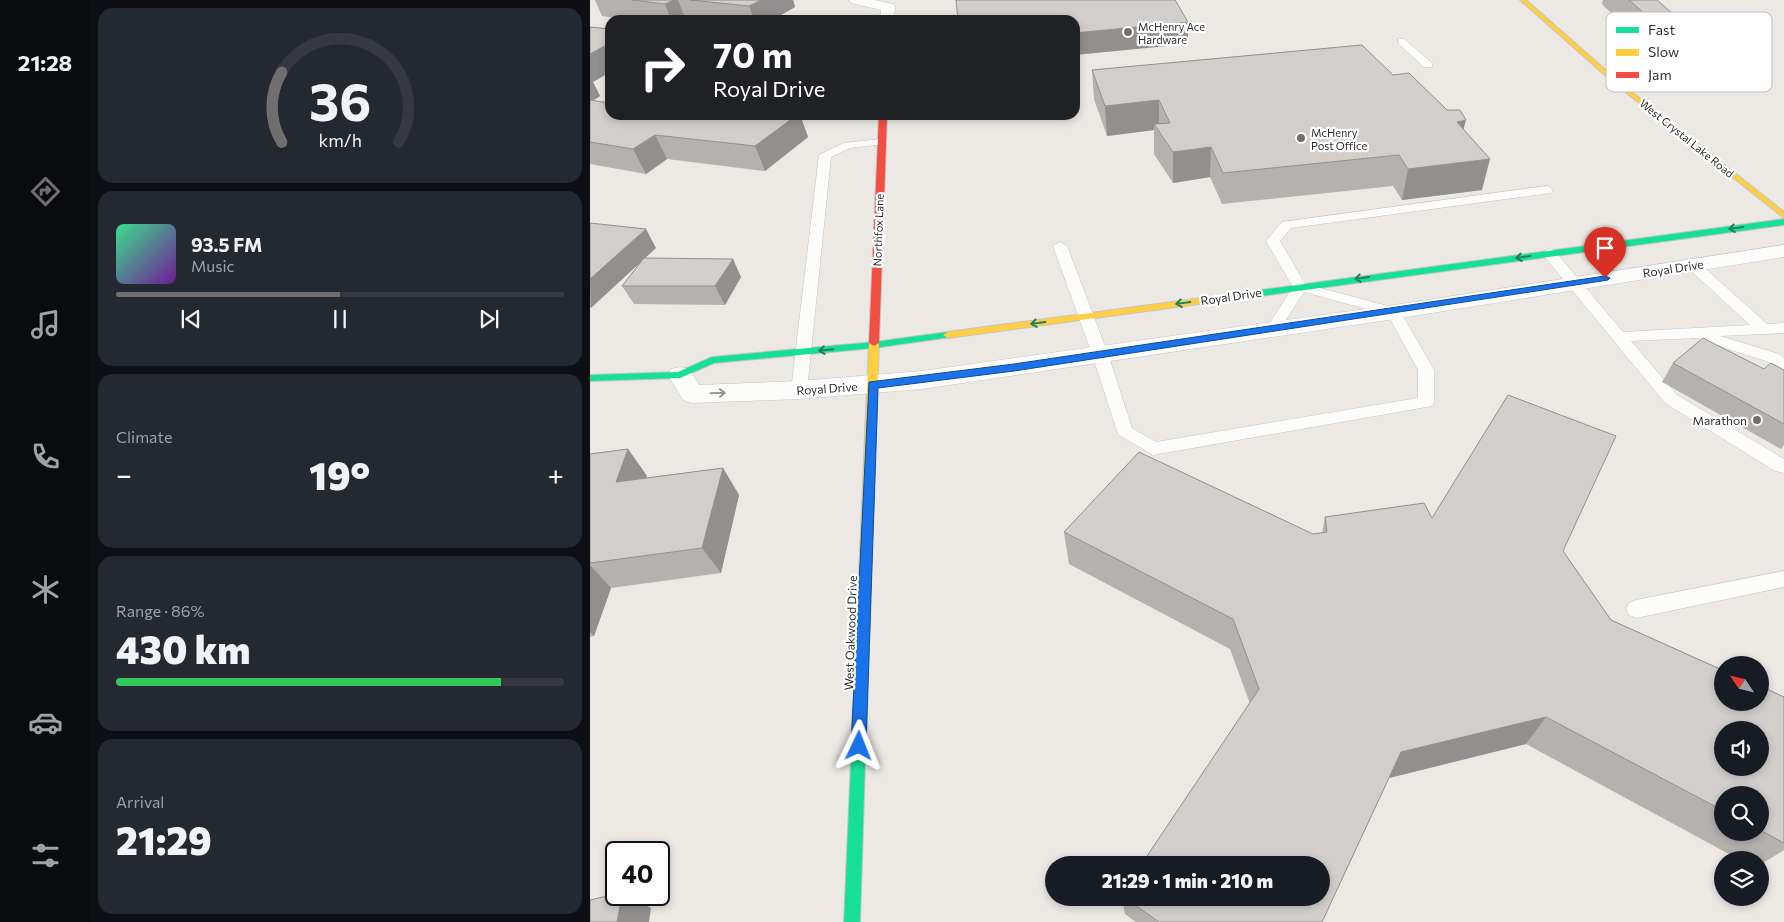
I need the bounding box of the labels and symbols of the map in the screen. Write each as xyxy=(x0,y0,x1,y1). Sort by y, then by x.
legend xyxy=(1606,12,1772,92)
place label: McHenry Ace Hardware xyxy=(1138,20,1205,46)
text: Fast xyxy=(1648,21,1675,38)
marker: McHenry Ace Hardware xyxy=(1122,26,1134,38)
text: Slow xyxy=(1648,43,1679,60)
text: Jam xyxy=(1648,66,1672,83)
street label: West Crystal Lake Road xyxy=(1637,96,1737,180)
place label: McHenry Post Office xyxy=(1311,126,1367,152)
marker: McHenry Post Office xyxy=(1295,132,1307,144)
street label: Northfox Lane xyxy=(870,193,886,267)
one-way arrow xyxy=(1728,224,1744,234)
pin xyxy=(1584,227,1626,278)
one-way arrow xyxy=(1515,252,1531,262)
street label: Royal Drive xyxy=(1642,256,1704,280)
one-way arrow xyxy=(1354,274,1370,284)
street label: Royal Drive xyxy=(1200,285,1262,307)
one-way arrow xyxy=(1175,298,1191,308)
one-way arrow xyxy=(1030,318,1046,328)
one-way arrow xyxy=(818,345,834,355)
street label: Royal Drive xyxy=(796,379,858,397)
one-way arrow xyxy=(710,388,726,398)
place label: Marathon xyxy=(1693,413,1747,427)
marker: Marathon xyxy=(1751,414,1763,426)
street label: West Oakwood Drive xyxy=(841,575,859,691)
north arrow xyxy=(1714,656,1769,711)
position arrow xyxy=(832,719,884,771)
speed limit sign: 40 xyxy=(605,841,670,906)

